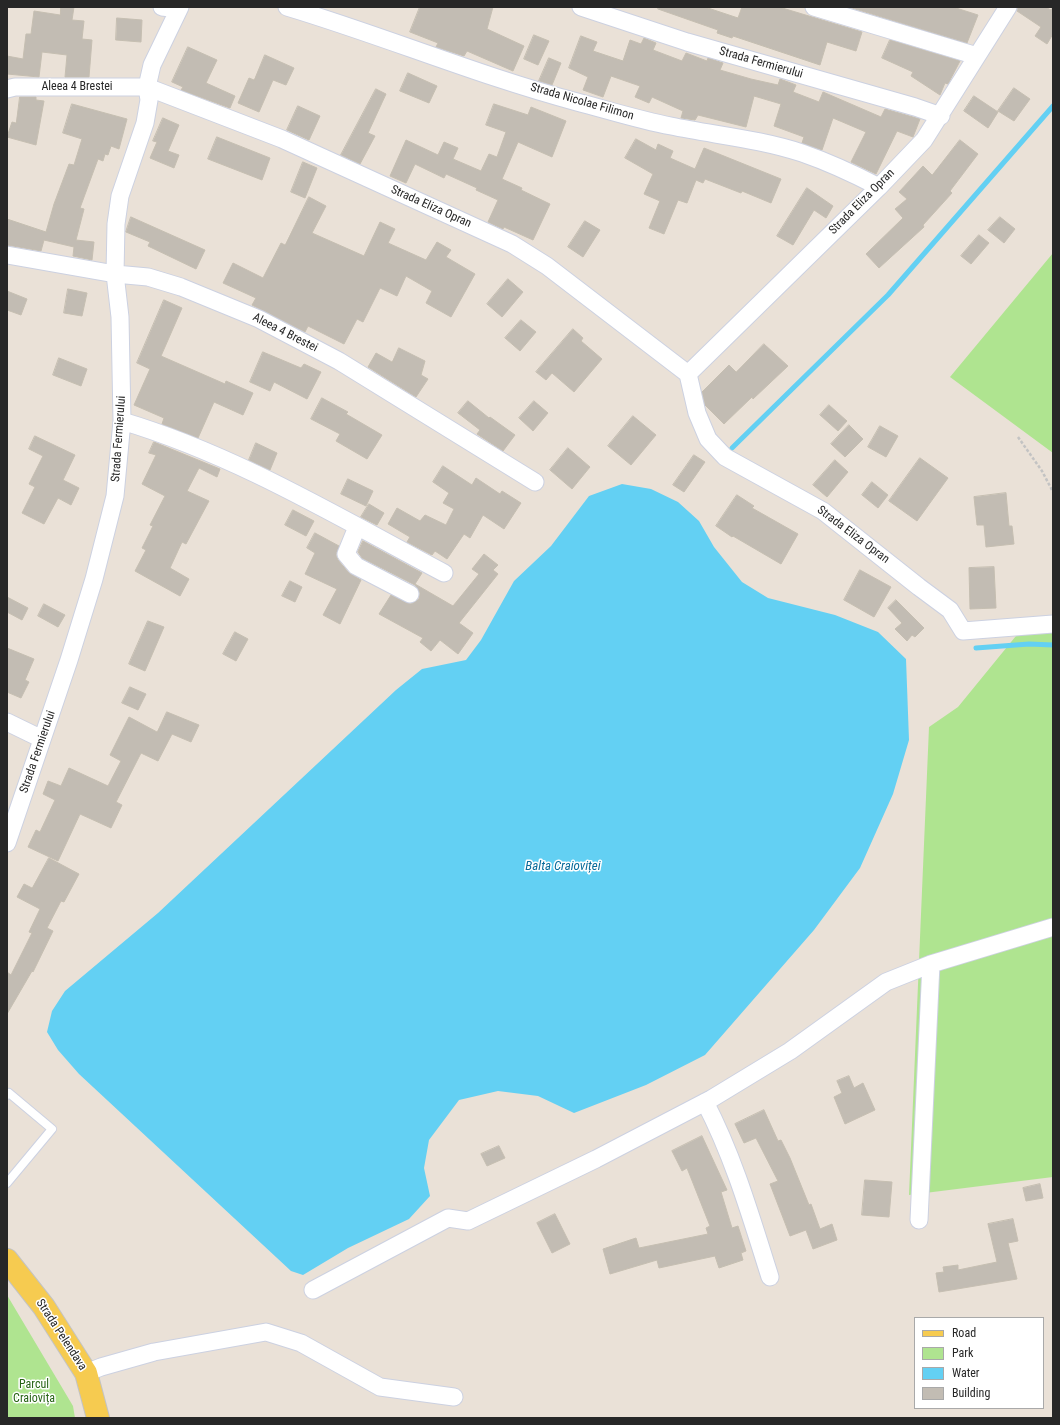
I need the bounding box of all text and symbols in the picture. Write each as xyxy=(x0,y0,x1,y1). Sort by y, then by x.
street label: Strada Fermierului xyxy=(717,44,805,82)
street label: Aleea 4 Brestei xyxy=(41,80,113,94)
street label: Strada Nicolae Filimon xyxy=(529,80,635,124)
street label: Strada Eliza Opran xyxy=(826,166,898,238)
street label: Strada Eliza Opran xyxy=(388,183,474,231)
street label: Aleea 4 Brestei xyxy=(250,310,320,356)
street label: Strada Fermierului xyxy=(109,395,129,483)
street label: Strada Eliza Opran xyxy=(814,503,892,567)
street label: Strada Fermierului xyxy=(17,709,59,795)
water label: Balta Craioviței xyxy=(525,859,601,875)
street label: Strada Pelendava xyxy=(33,1297,89,1373)
legend xyxy=(914,1317,1044,1409)
text: Road xyxy=(952,1326,976,1340)
text: Park xyxy=(952,1346,973,1360)
text: Water xyxy=(952,1366,980,1380)
park label: Parcul Craiovița xyxy=(13,1378,55,1406)
text: Building xyxy=(952,1386,990,1400)

